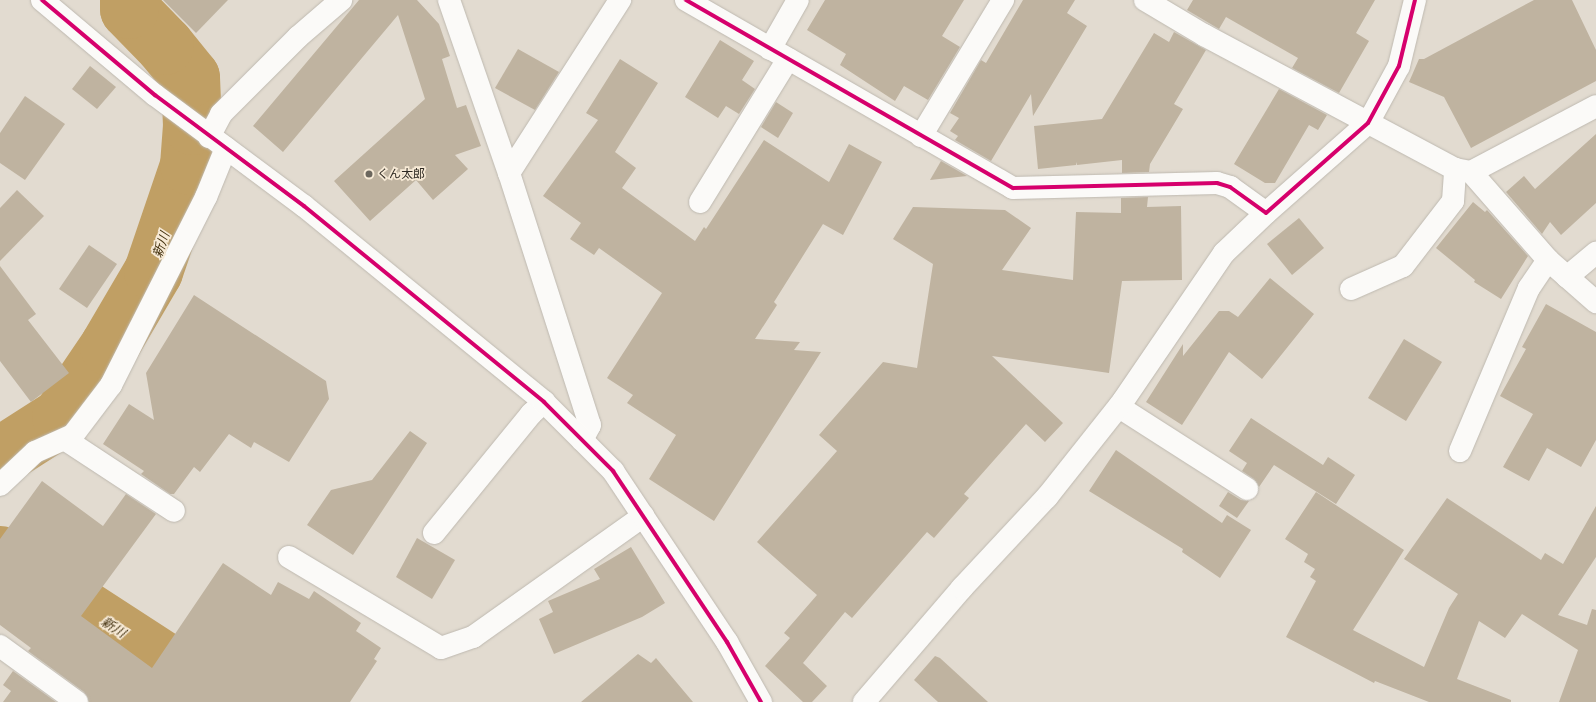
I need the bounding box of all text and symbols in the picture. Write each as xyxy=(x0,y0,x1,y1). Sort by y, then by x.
place label: くん太郎 xyxy=(377,167,425,181)
marker: くん太郎 xyxy=(364,169,374,179)
water label: 新川 xyxy=(150,230,174,260)
water label: 新川 xyxy=(98,614,128,642)

